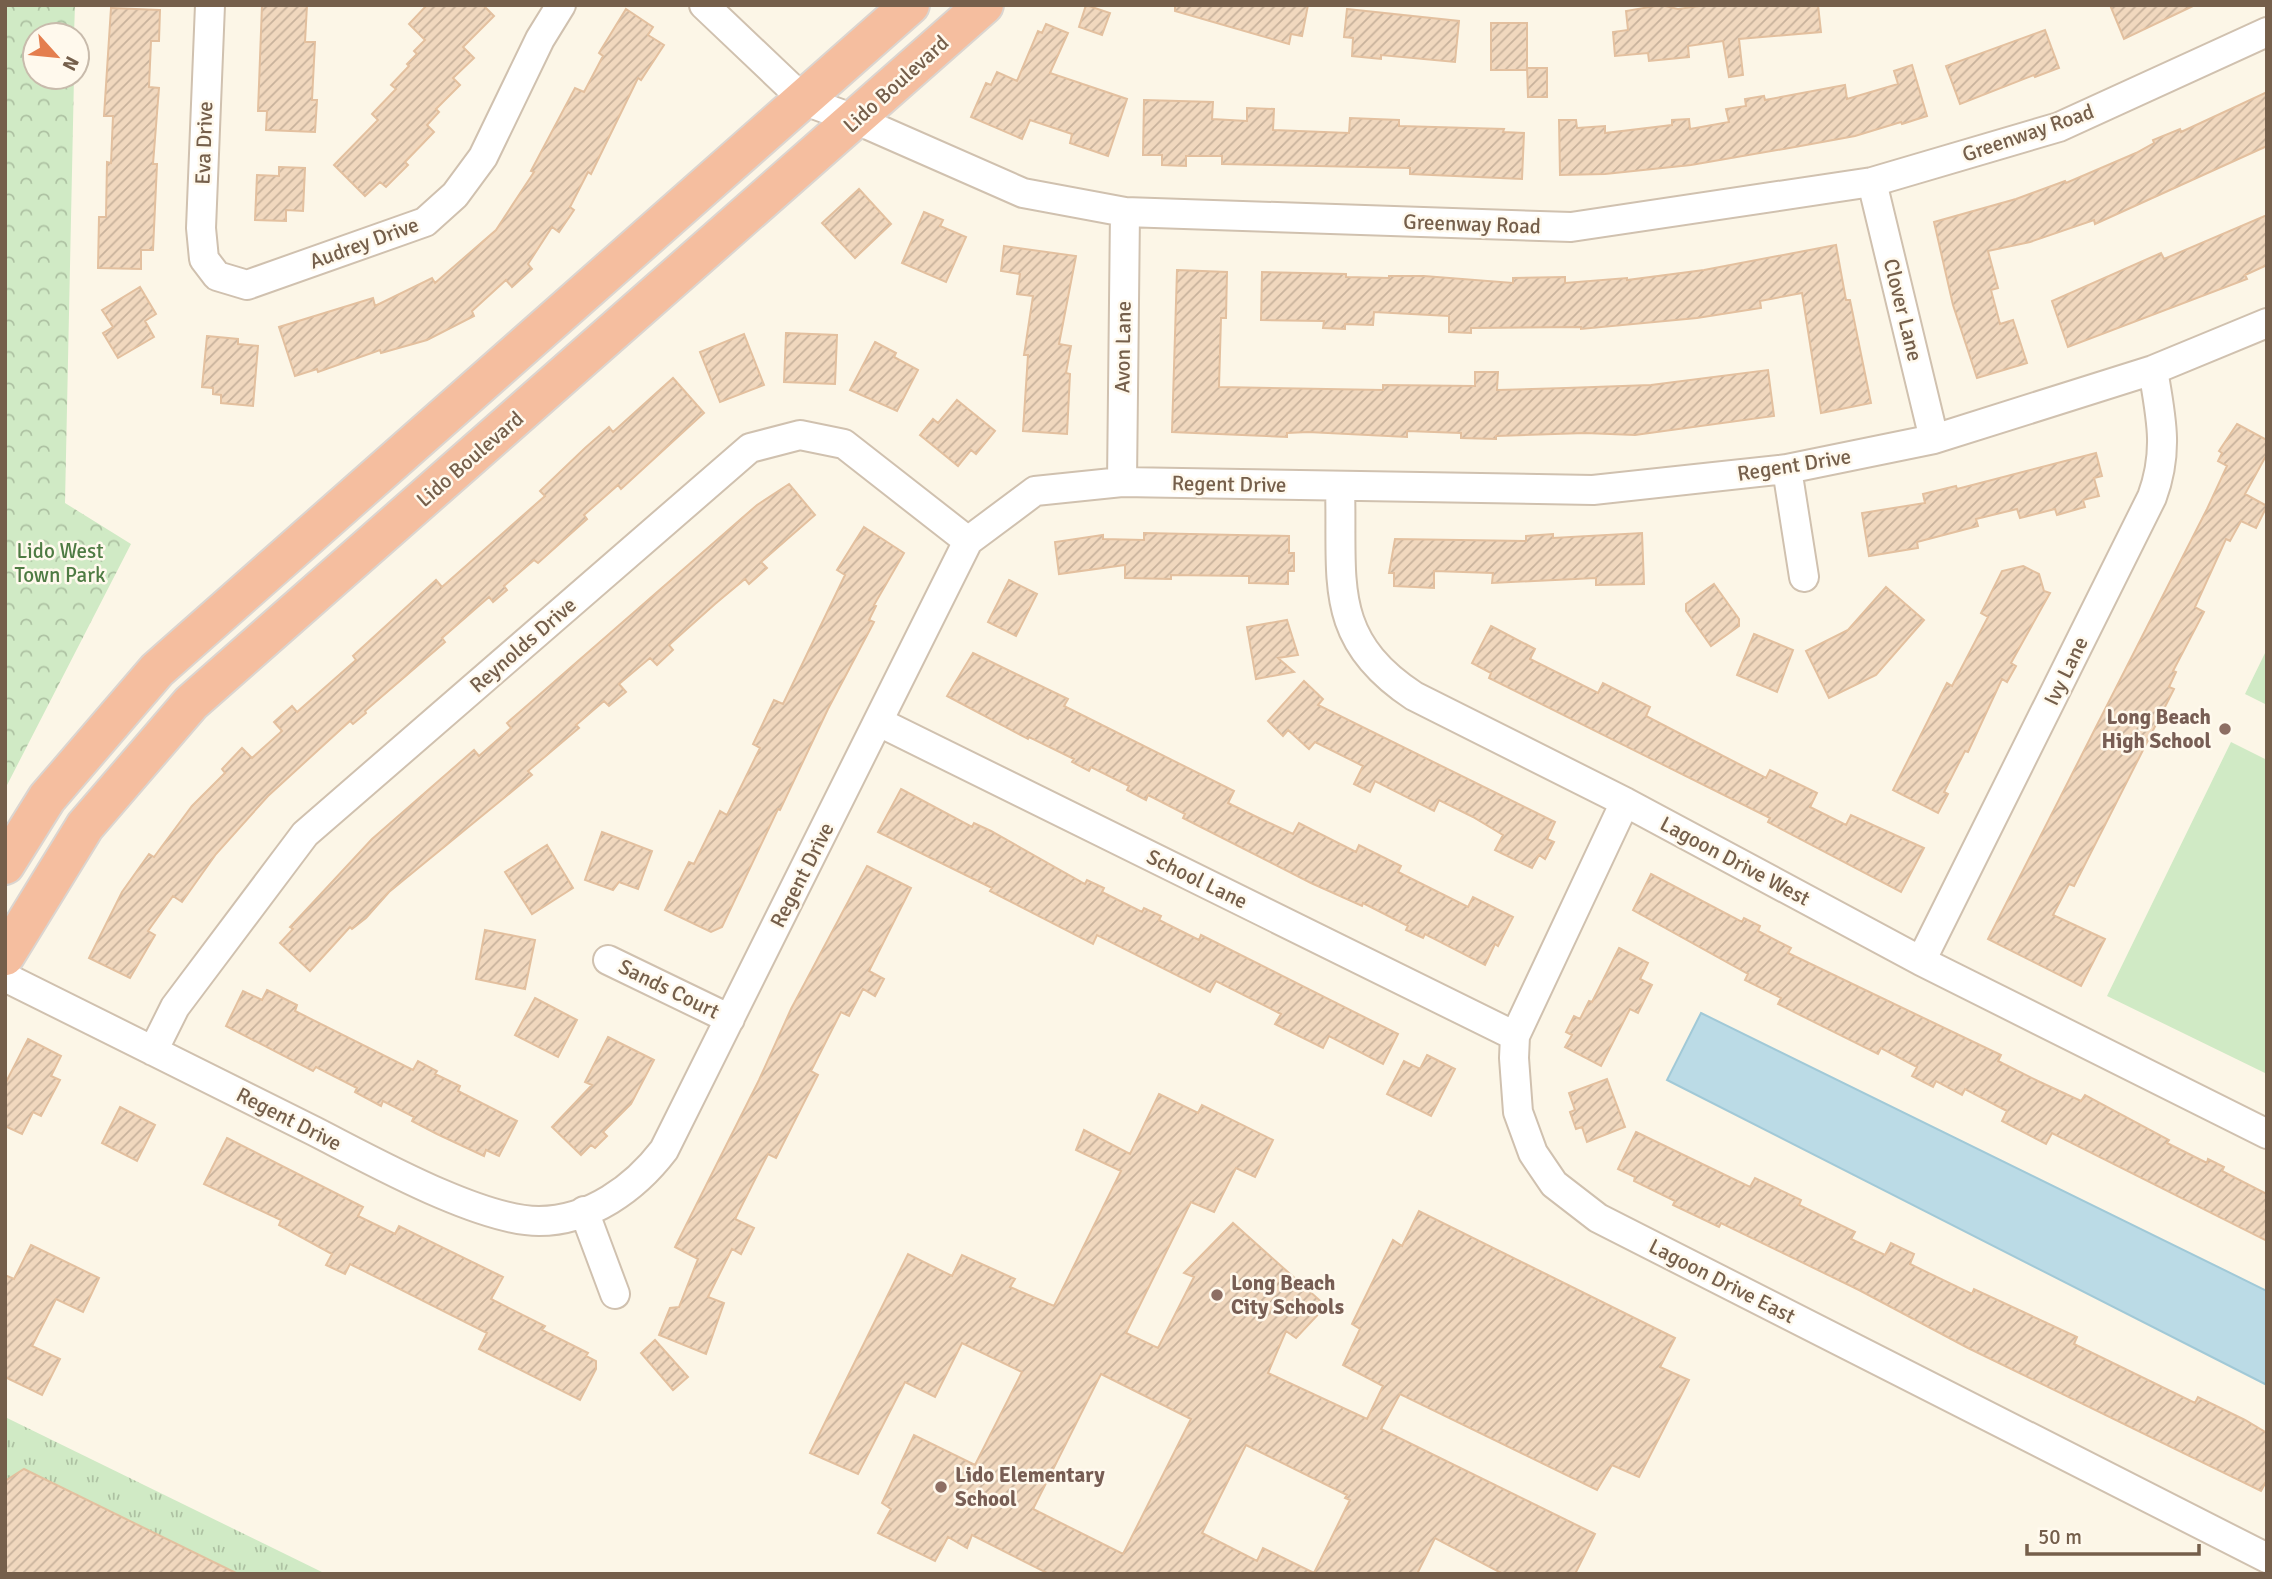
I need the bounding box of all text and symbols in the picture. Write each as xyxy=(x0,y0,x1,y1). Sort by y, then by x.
north arrow xyxy=(21,21,91,91)
street label: Lido Boulevard xyxy=(838,30,954,138)
text: N xyxy=(57,52,84,75)
street label: Greenway Road xyxy=(1959,98,2097,168)
street label: Eva Drive xyxy=(190,101,218,185)
street label: Greenway Road xyxy=(1403,209,1541,239)
street label: Audrey Drive xyxy=(306,211,422,275)
street label: Clover Lane xyxy=(1878,256,1928,364)
street label: Avon Lane xyxy=(1109,301,1137,393)
street label: Lido Boulevard xyxy=(411,406,529,512)
street label: Regent Drive xyxy=(1735,443,1853,487)
street label: Regent Drive xyxy=(1171,470,1287,498)
park label: Lido West Town Park xyxy=(15,538,106,588)
street label: Reynolds Drive xyxy=(464,592,582,698)
street label: Ivy Lane xyxy=(2038,632,2094,710)
place label: Long Beach High School xyxy=(2101,704,2211,754)
marker: Long Beach High School xyxy=(2217,721,2233,737)
street label: Lagoon Drive West xyxy=(1656,811,1814,911)
street label: Regent Drive xyxy=(764,818,840,932)
street label: School Lane xyxy=(1142,843,1252,915)
street label: Sands Court xyxy=(614,953,724,1025)
street label: Regent Drive xyxy=(232,1081,346,1157)
street label: Lagoon Drive East xyxy=(1644,1233,1800,1329)
place label: Long Beach City Schools xyxy=(1231,1270,1344,1320)
marker: Long Beach City Schools xyxy=(1209,1287,1225,1303)
place label: Lido Elementary School xyxy=(955,1462,1105,1512)
marker: Lido Elementary School xyxy=(933,1479,949,1495)
scale bar xyxy=(2027,1512,2198,1556)
text: 50 m xyxy=(2038,1524,2082,1550)

